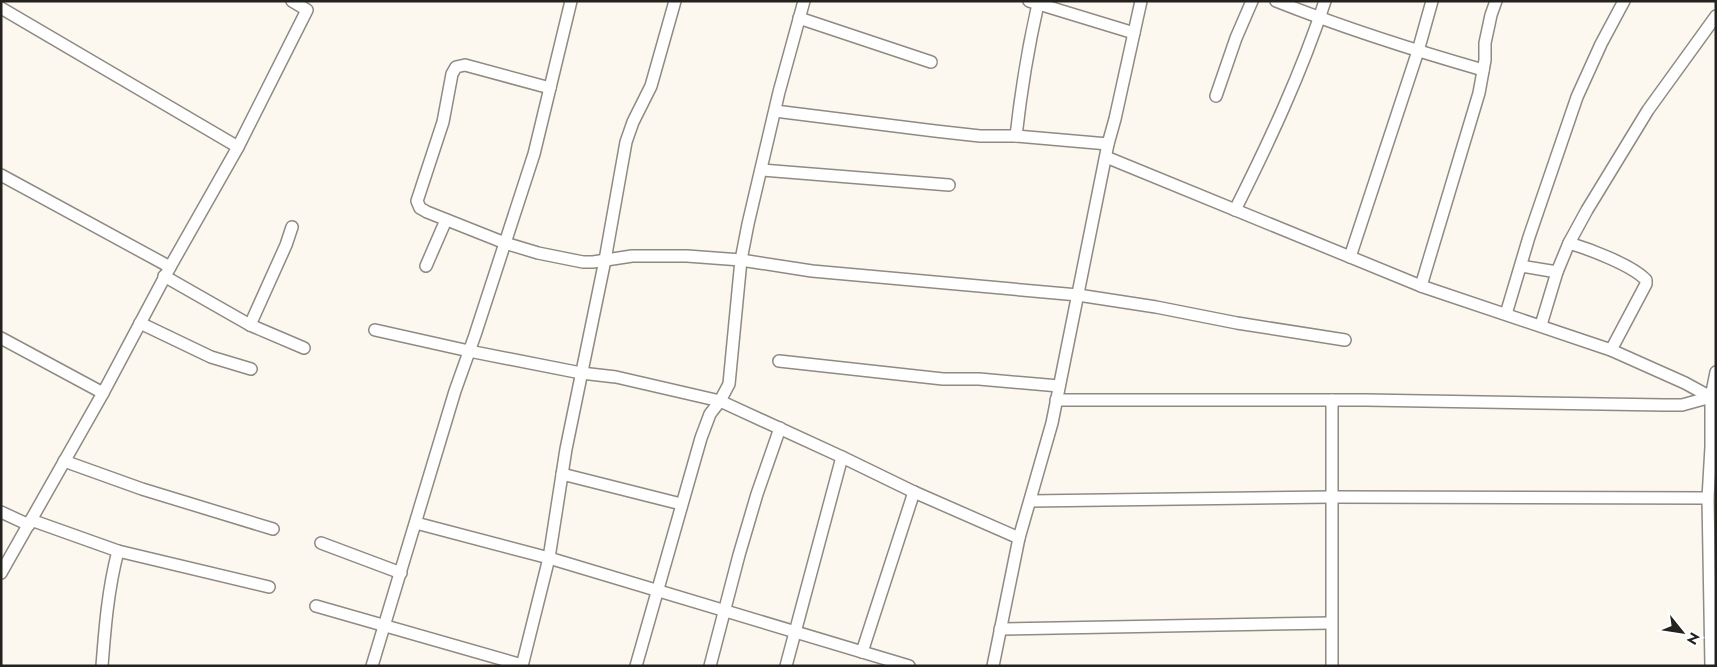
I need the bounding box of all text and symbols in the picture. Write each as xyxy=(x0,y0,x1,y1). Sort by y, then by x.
north arrow xyxy=(1657,607,1707,657)
text: N xyxy=(1682,629,1705,648)

